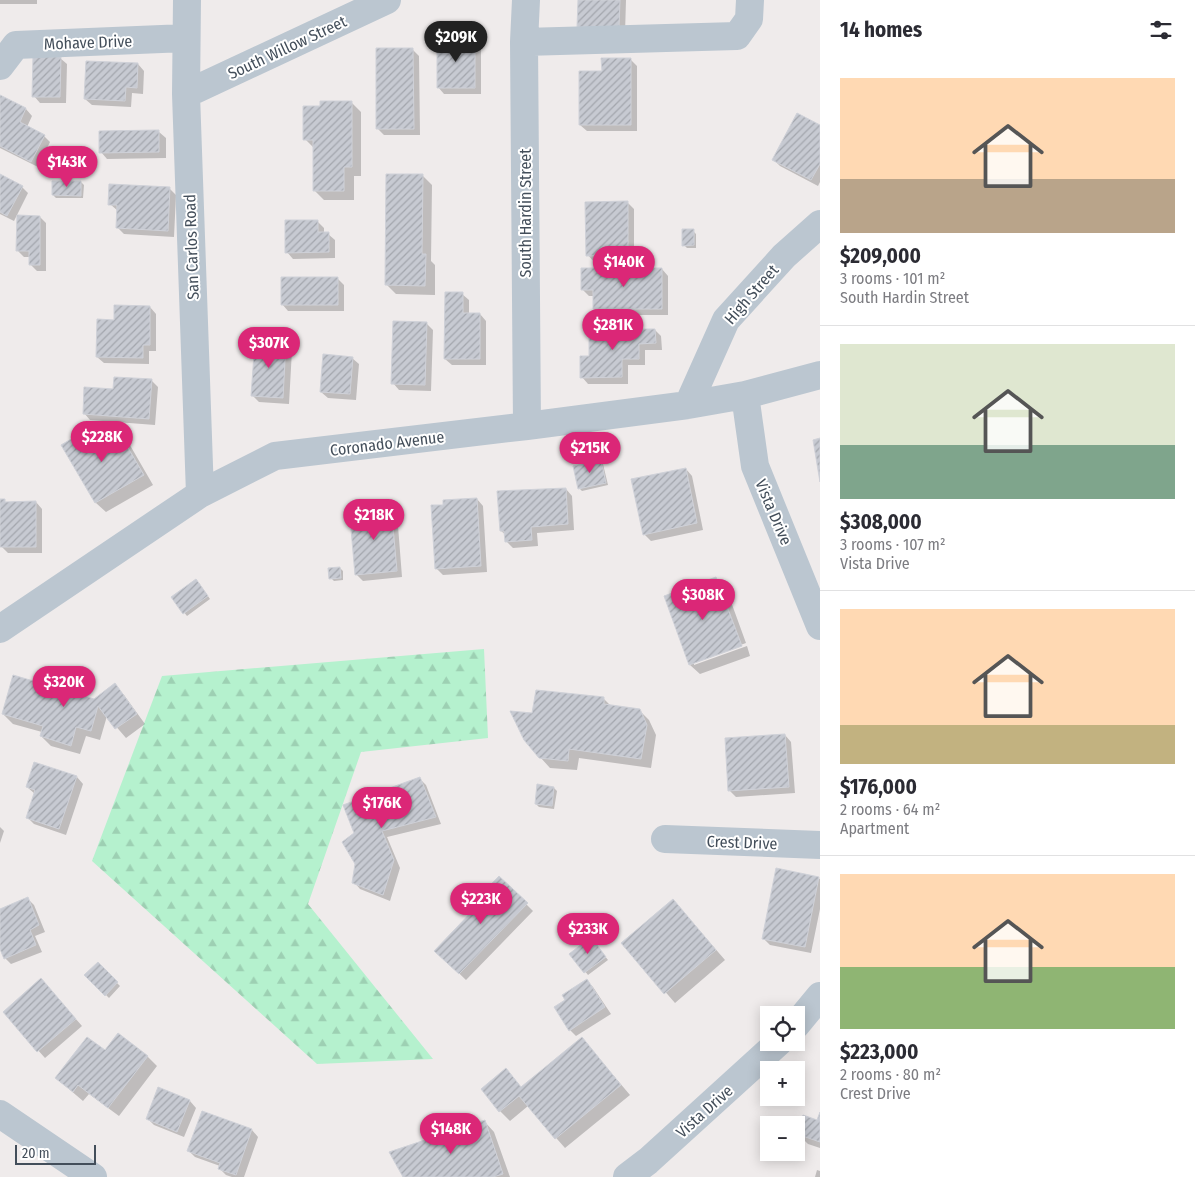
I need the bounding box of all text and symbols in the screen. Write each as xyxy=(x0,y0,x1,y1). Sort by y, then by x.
street label: South Willow Street xyxy=(225,11,350,83)
icon: filters xyxy=(1147,16,1175,44)
text: 14 homes xyxy=(840,17,922,43)
pin: $209K xyxy=(421,20,491,63)
text: $209K xyxy=(435,27,477,46)
street label: Mohave Drive xyxy=(44,31,133,54)
icon: home xyxy=(963,111,1053,201)
pin: $143K xyxy=(32,146,102,188)
street label: South Hardin Street xyxy=(516,148,535,277)
text: $143K xyxy=(47,152,87,171)
street label: San Carlos Road xyxy=(180,194,203,300)
text: $209,000 xyxy=(840,243,921,269)
pin: $140K xyxy=(589,246,659,288)
text: $140K xyxy=(604,252,644,271)
street label: High Street xyxy=(720,260,783,328)
text: 3 rooms · 101 m² xyxy=(840,269,945,288)
text: South Hardin Street xyxy=(840,288,969,307)
pin: $281K xyxy=(578,308,648,351)
text: $281K xyxy=(593,315,633,334)
pin: $307K xyxy=(234,326,304,369)
text: $307K xyxy=(249,333,289,352)
icon: home xyxy=(963,376,1053,466)
pin: $228K xyxy=(67,420,137,463)
text: $228K xyxy=(82,427,122,446)
street label: Coronado Avenue xyxy=(329,427,445,460)
pin: $215K xyxy=(555,432,625,474)
text: $215K xyxy=(571,438,609,457)
street label: Vista Drive xyxy=(751,476,796,548)
pin: $218K xyxy=(339,498,409,541)
text: $218K xyxy=(354,505,394,524)
text: $308,000 xyxy=(840,509,922,535)
text: 3 rooms · 107 m² xyxy=(840,535,946,554)
text: Vista Drive xyxy=(840,554,910,573)
pin: $308K xyxy=(668,578,738,621)
text: $308K xyxy=(682,585,724,604)
icon: home xyxy=(963,641,1053,731)
pin: $320K xyxy=(29,666,99,708)
text: $320K xyxy=(44,672,84,691)
text: $176,000 xyxy=(840,774,917,800)
pin: $176K xyxy=(347,786,417,829)
text: $176K xyxy=(363,793,401,812)
text: 2 rooms · 64 m² xyxy=(840,800,940,819)
text: Apartment xyxy=(840,819,909,838)
street label: Crest Drive xyxy=(706,832,778,853)
pin: $223K xyxy=(446,882,516,925)
text: $223K xyxy=(461,889,501,908)
icon: home xyxy=(963,906,1053,996)
pin: $233K xyxy=(553,912,623,955)
text: $233K xyxy=(568,919,608,938)
map controls xyxy=(760,1006,805,1161)
button: locate xyxy=(760,1006,805,1051)
text: $223,000 xyxy=(840,1039,918,1065)
button: + xyxy=(760,1061,805,1106)
text: 2 rooms · 80 m² xyxy=(840,1065,941,1084)
street label: Vista Drive xyxy=(672,1081,737,1142)
text: Crest Drive xyxy=(840,1084,911,1103)
pin: $148K xyxy=(416,1112,486,1155)
button: − xyxy=(760,1116,805,1161)
text: $148K xyxy=(431,1119,471,1138)
scale bar xyxy=(15,1142,96,1165)
text: 20 m xyxy=(22,1145,50,1162)

